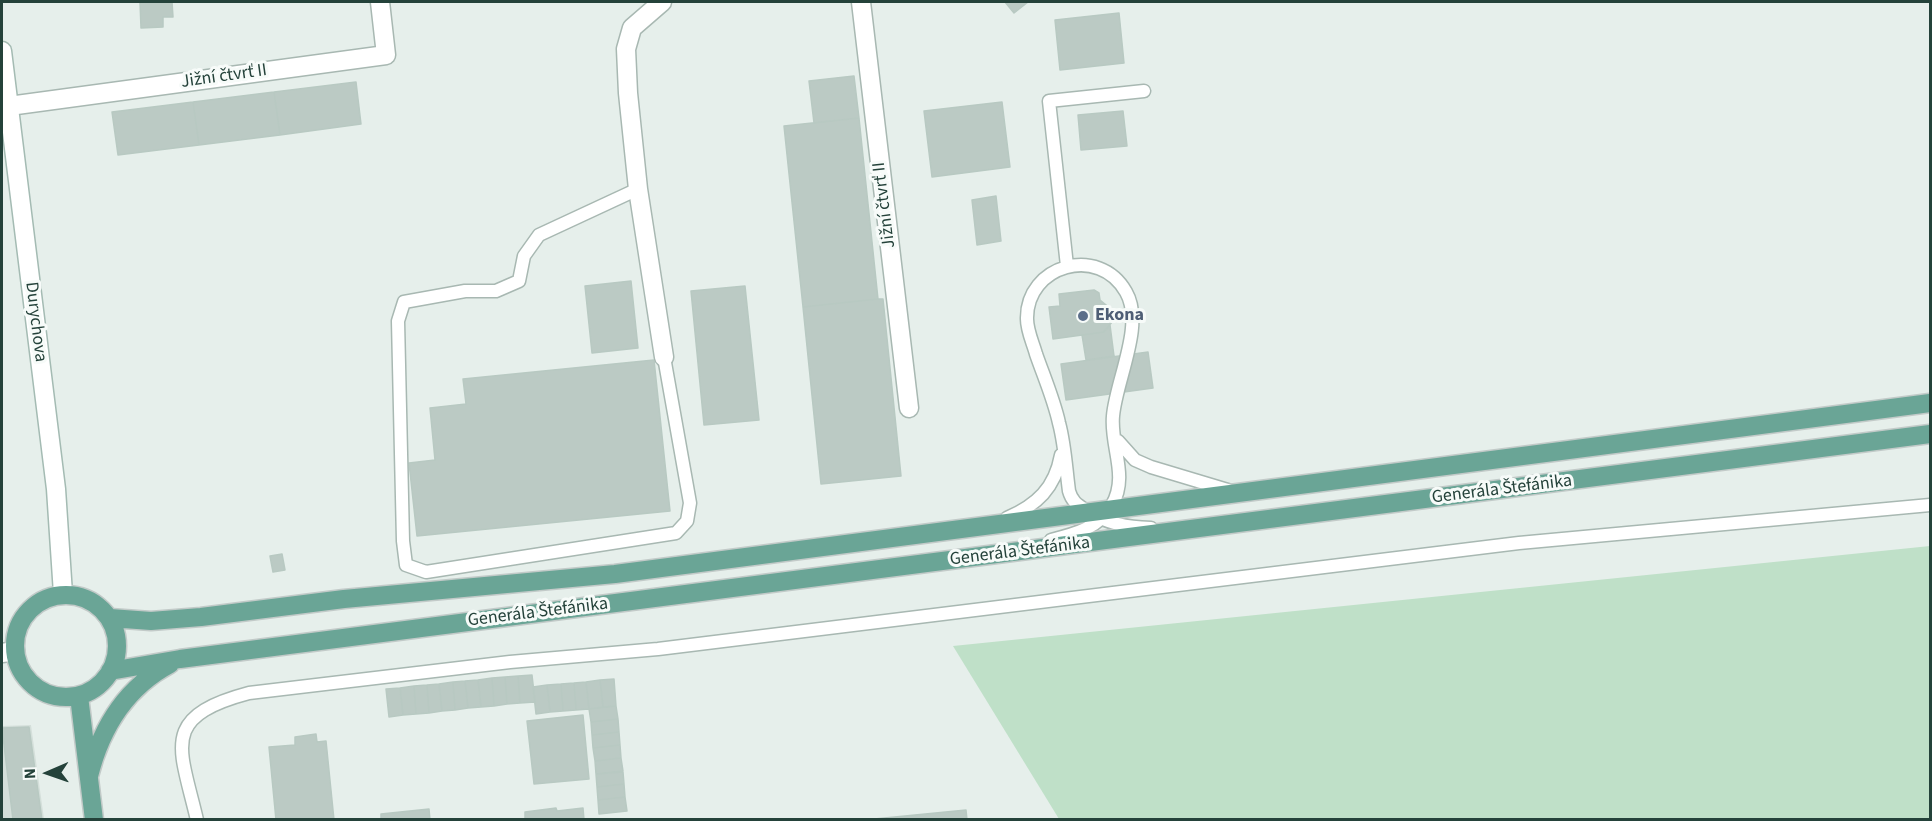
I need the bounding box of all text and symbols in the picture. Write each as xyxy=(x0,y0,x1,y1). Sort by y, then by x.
street label: Jižní čtvrť II xyxy=(180,60,268,94)
street label: Jižní čtvrť II xyxy=(869,161,901,249)
street label: Durychova xyxy=(19,281,51,363)
place label: Ekona xyxy=(1095,305,1144,327)
marker: Ekona xyxy=(1076,309,1090,323)
street label: Generála Štefánika xyxy=(1431,471,1573,509)
street label: Generála Štefánika xyxy=(949,533,1091,571)
street label: Generála Štefánika xyxy=(467,594,609,632)
north arrow xyxy=(18,743,78,803)
text: N xyxy=(19,768,41,779)

